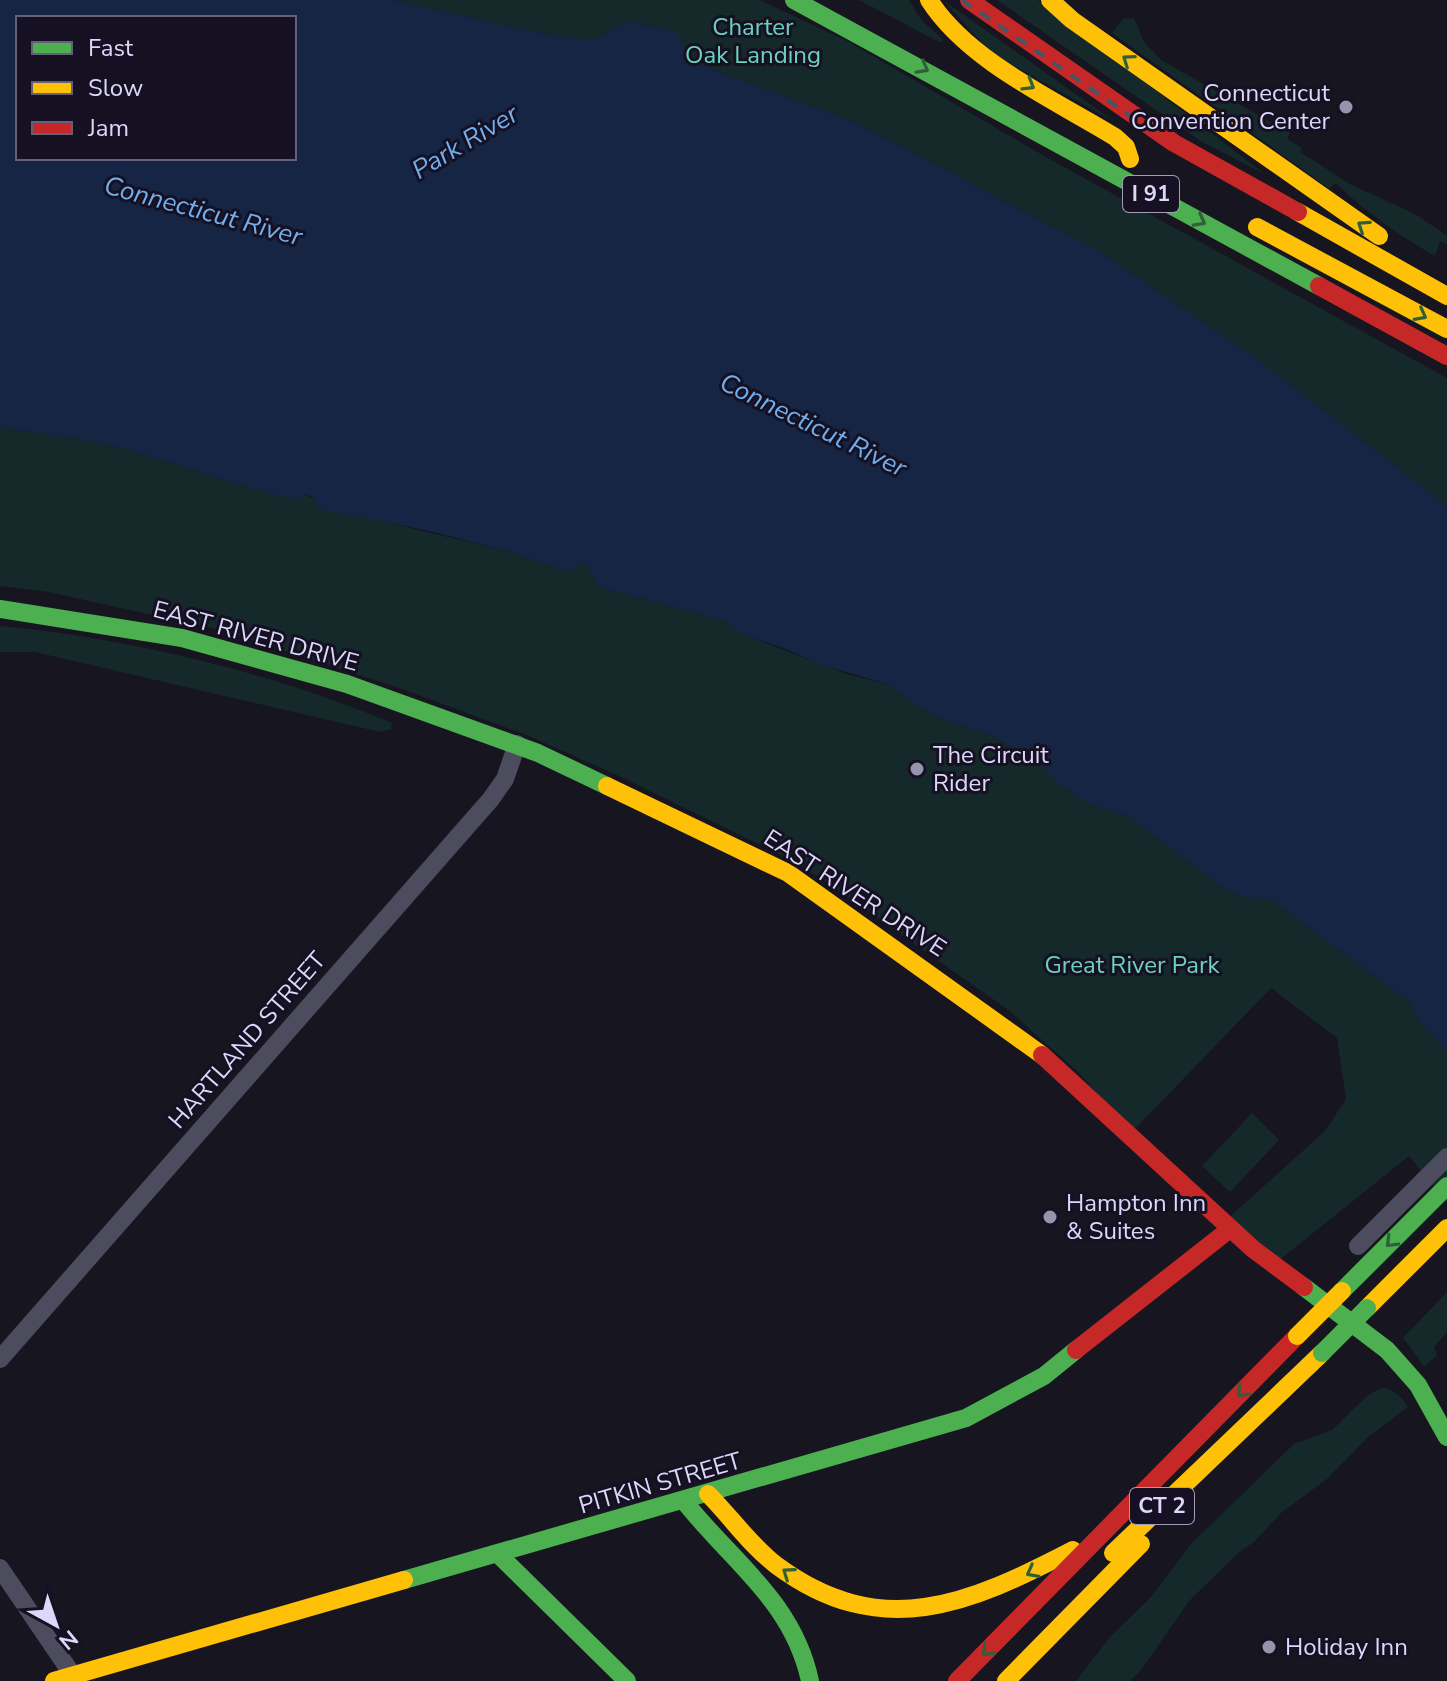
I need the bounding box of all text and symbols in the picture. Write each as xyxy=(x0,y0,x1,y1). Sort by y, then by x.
park label: Charter Oak Landing xyxy=(685,11,821,71)
legend xyxy=(16,16,296,160)
text: Fast xyxy=(88,32,134,64)
one-way arrow xyxy=(1122,55,1136,70)
one-way arrow xyxy=(915,59,929,74)
text: Slow xyxy=(88,72,143,104)
one-way arrow xyxy=(1020,75,1035,91)
place label: Connecticut Convention Center xyxy=(1131,77,1331,137)
water label: Park River xyxy=(405,96,525,187)
marker: Connecticut Convention Center xyxy=(1337,98,1355,116)
text: Jam xyxy=(87,112,129,144)
water label: Connecticut River xyxy=(100,168,307,254)
road number: I 91 xyxy=(1123,176,1179,212)
one-way arrow xyxy=(1192,211,1206,226)
one-way arrow xyxy=(1357,221,1372,236)
one-way arrow xyxy=(1412,305,1427,320)
water label: Connecticut River xyxy=(714,365,913,486)
street label: EAST RIVER DRIVE xyxy=(150,593,362,679)
place label: The Circuit Rider xyxy=(933,739,1049,799)
marker: The Circuit Rider xyxy=(908,760,926,778)
street label: EAST RIVER DRIVE xyxy=(758,822,952,964)
street label: HARTLAND STREET xyxy=(161,944,333,1135)
park label: Great River Park xyxy=(1044,949,1221,981)
place label: Hampton Inn & Suites xyxy=(1066,1187,1206,1247)
marker: Hampton Inn & Suites xyxy=(1041,1208,1059,1226)
one-way arrow xyxy=(1386,1233,1400,1247)
one-way arrow xyxy=(1237,1383,1251,1397)
street label: PITKIN STREET xyxy=(575,1444,746,1522)
road number: CT 2 xyxy=(1130,1488,1194,1524)
one-way arrow xyxy=(1026,1563,1040,1578)
one-way arrow xyxy=(782,1569,796,1583)
north arrow xyxy=(16,1585,96,1665)
text: N xyxy=(52,1623,84,1656)
place label: Holiday Inn xyxy=(1285,1631,1408,1663)
marker: Holiday Inn xyxy=(1260,1638,1278,1656)
one-way arrow xyxy=(982,1642,996,1656)

